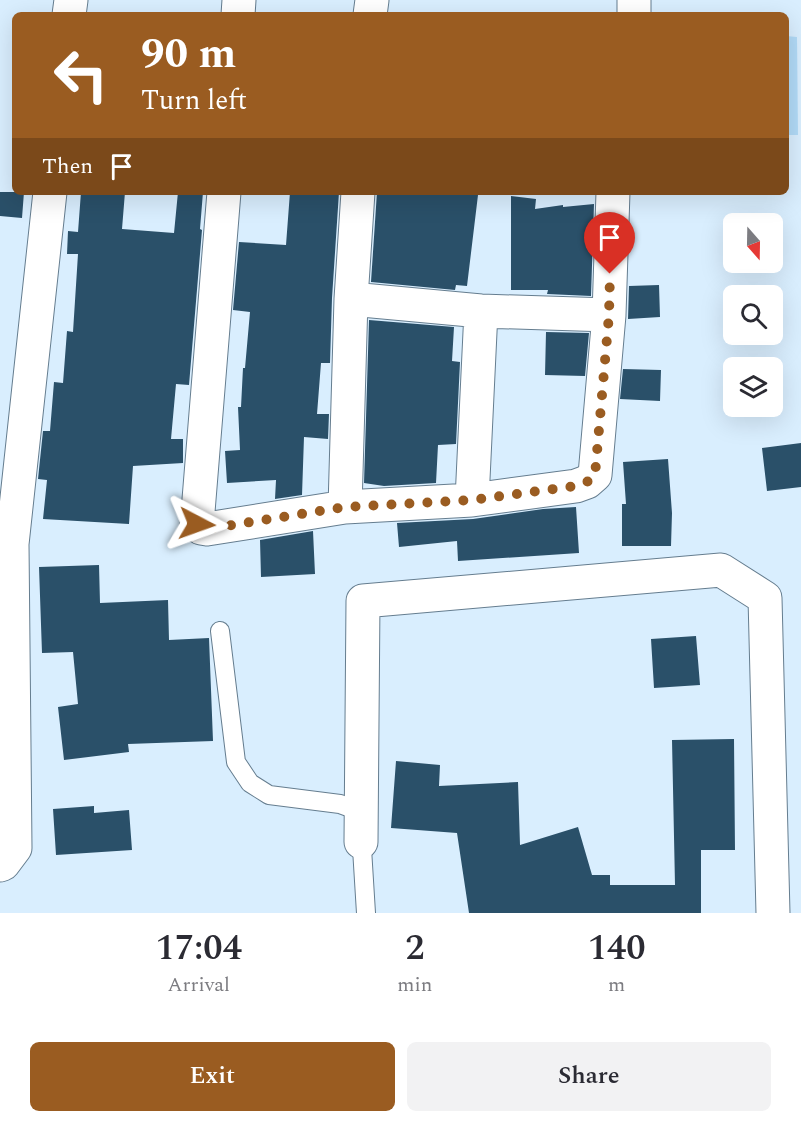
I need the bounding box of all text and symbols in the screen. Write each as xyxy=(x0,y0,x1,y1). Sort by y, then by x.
text: 90 m xyxy=(141,23,236,86)
icon: left xyxy=(42,36,120,114)
text: Turn left xyxy=(141,80,247,122)
text: Then xyxy=(42,150,93,183)
icon: arrive xyxy=(105,150,138,183)
pin xyxy=(584,212,635,274)
north arrow xyxy=(723,213,783,273)
map controls xyxy=(723,213,783,417)
icon: arrive xyxy=(593,221,626,254)
button: search xyxy=(723,285,783,345)
button: layers xyxy=(723,357,783,417)
position arrow xyxy=(165,492,229,556)
text: 17:04 xyxy=(155,921,242,976)
text: 2 xyxy=(405,921,424,976)
text: 140 xyxy=(588,921,646,976)
text: Arrival xyxy=(168,970,230,1000)
text: min xyxy=(397,970,432,1000)
text: m xyxy=(608,970,625,1000)
button: Exit xyxy=(30,1042,395,1111)
button: Share xyxy=(407,1042,771,1111)

